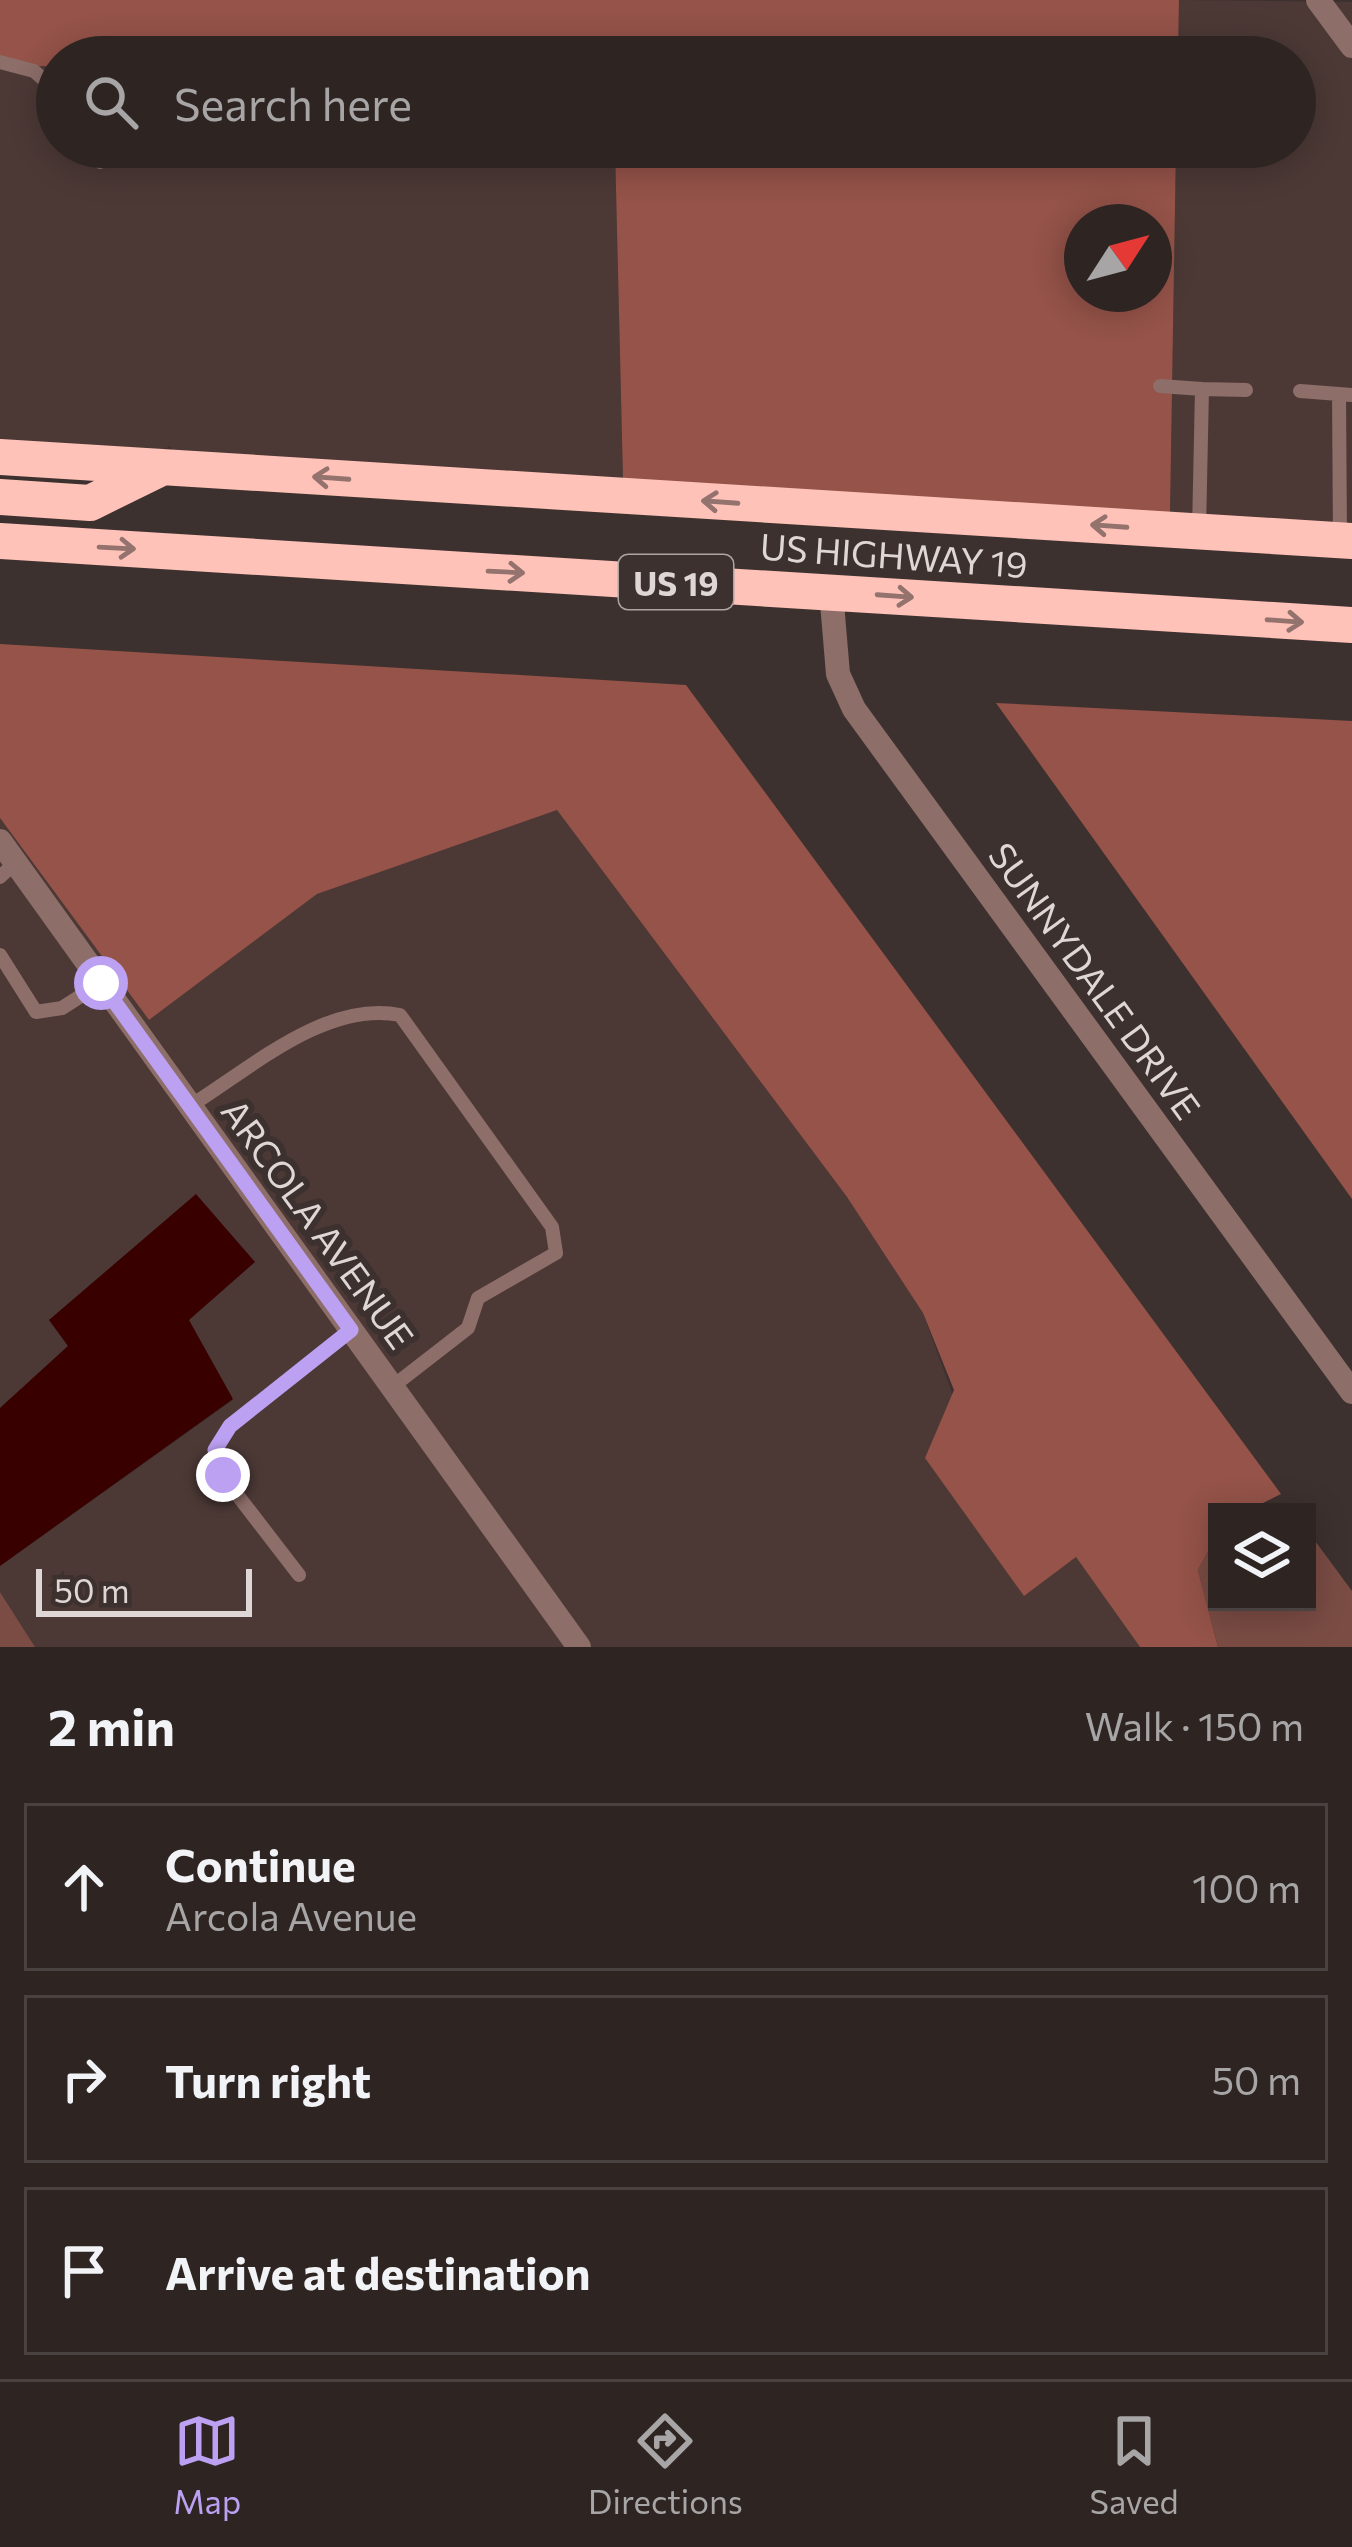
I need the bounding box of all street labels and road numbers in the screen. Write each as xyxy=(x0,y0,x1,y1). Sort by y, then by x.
street label: US HIGHWAY 19 xyxy=(759,523,1029,585)
road number: US 19 xyxy=(619,555,733,609)
street label: SUNNYDALE DRIVE xyxy=(981,833,1211,1127)
street label: ARCOLA AVENUE xyxy=(214,1090,424,1356)

